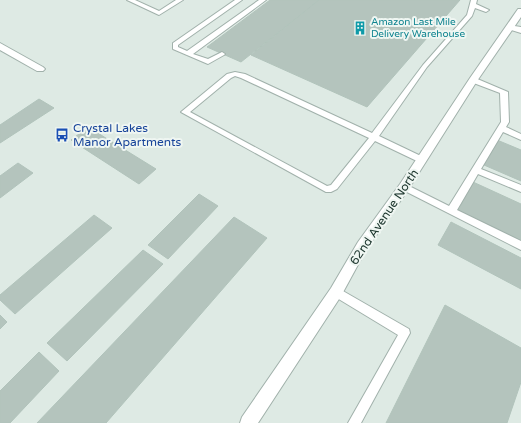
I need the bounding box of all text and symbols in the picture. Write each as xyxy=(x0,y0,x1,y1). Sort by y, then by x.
place label: Amazon Last Mile Delivery Warehouse xyxy=(371,16,465,40)
building icon: Amazon Last Mile Delivery Warehouse xyxy=(352,20,368,36)
place label: Crystal Lakes Manor Apartments xyxy=(73,121,182,149)
bus stop icon: Crystal Lakes Manor Apartments xyxy=(54,127,70,143)
street label: 62nd Avenue North xyxy=(347,166,421,268)

